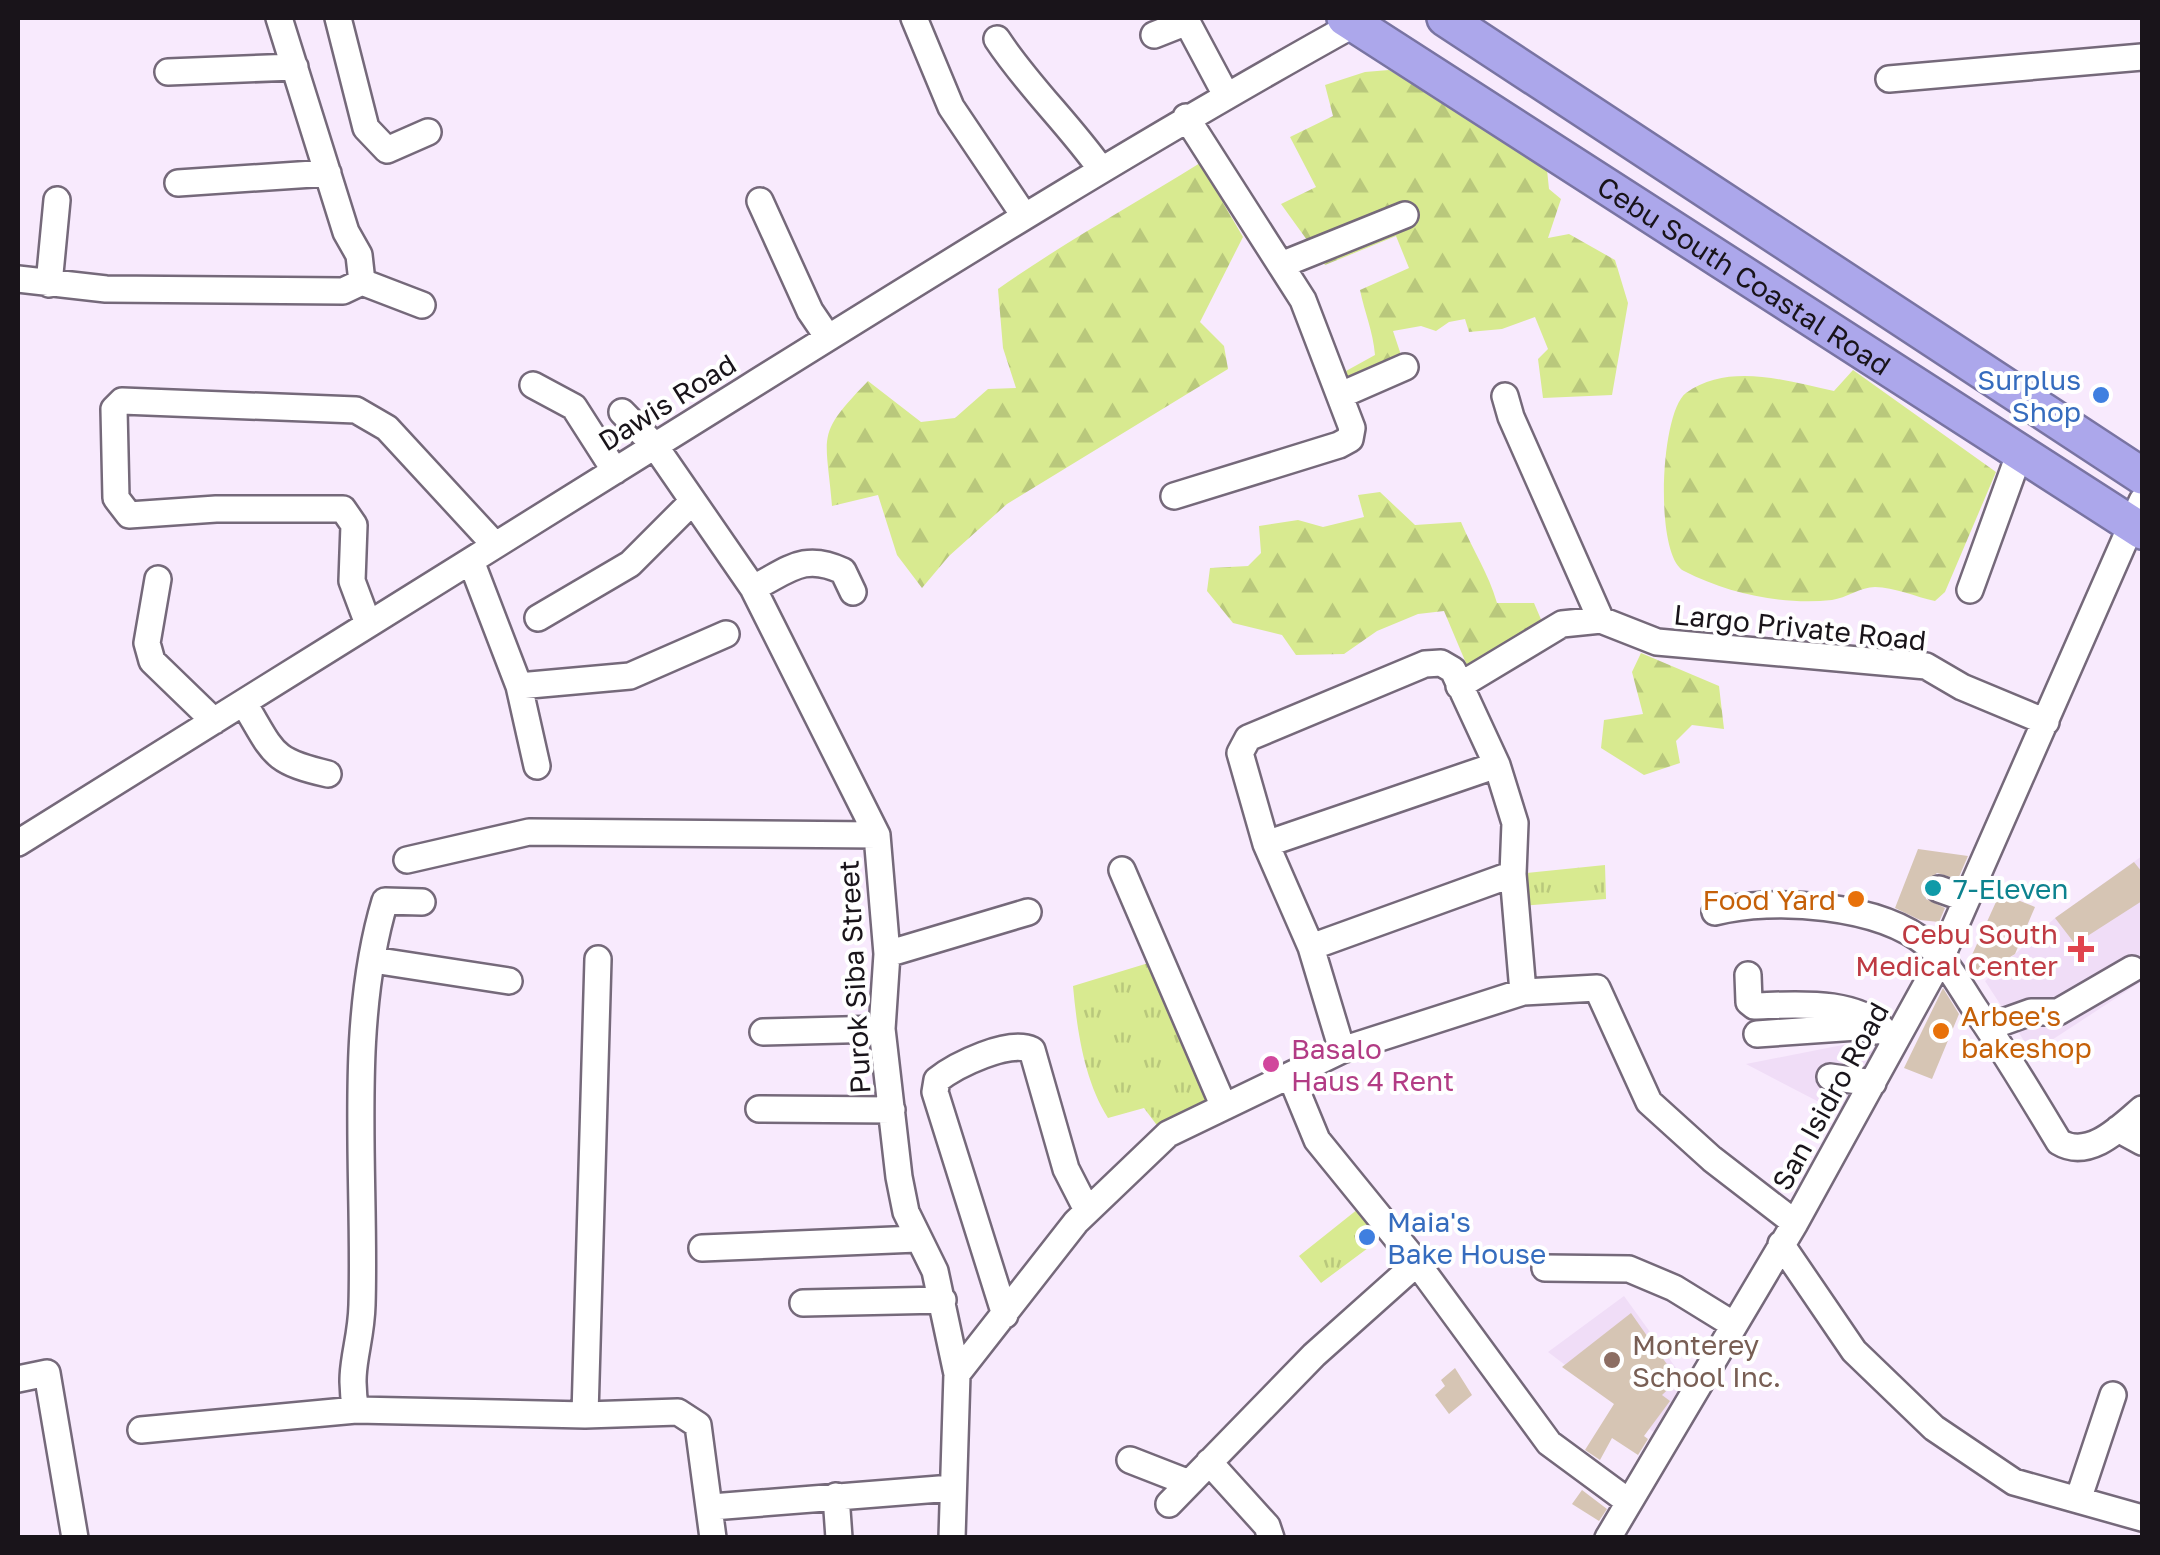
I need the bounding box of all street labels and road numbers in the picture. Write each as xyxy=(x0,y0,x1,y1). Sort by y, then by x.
street label: Cebu South Coastal Road xyxy=(1592,169,1897,381)
street label: Dawis Road xyxy=(592,347,742,457)
street label: Largo Private Road xyxy=(1672,597,1928,657)
street label: Purok Siba Street xyxy=(831,859,877,1095)
street label: San Isidro Road xyxy=(1765,996,1895,1196)

